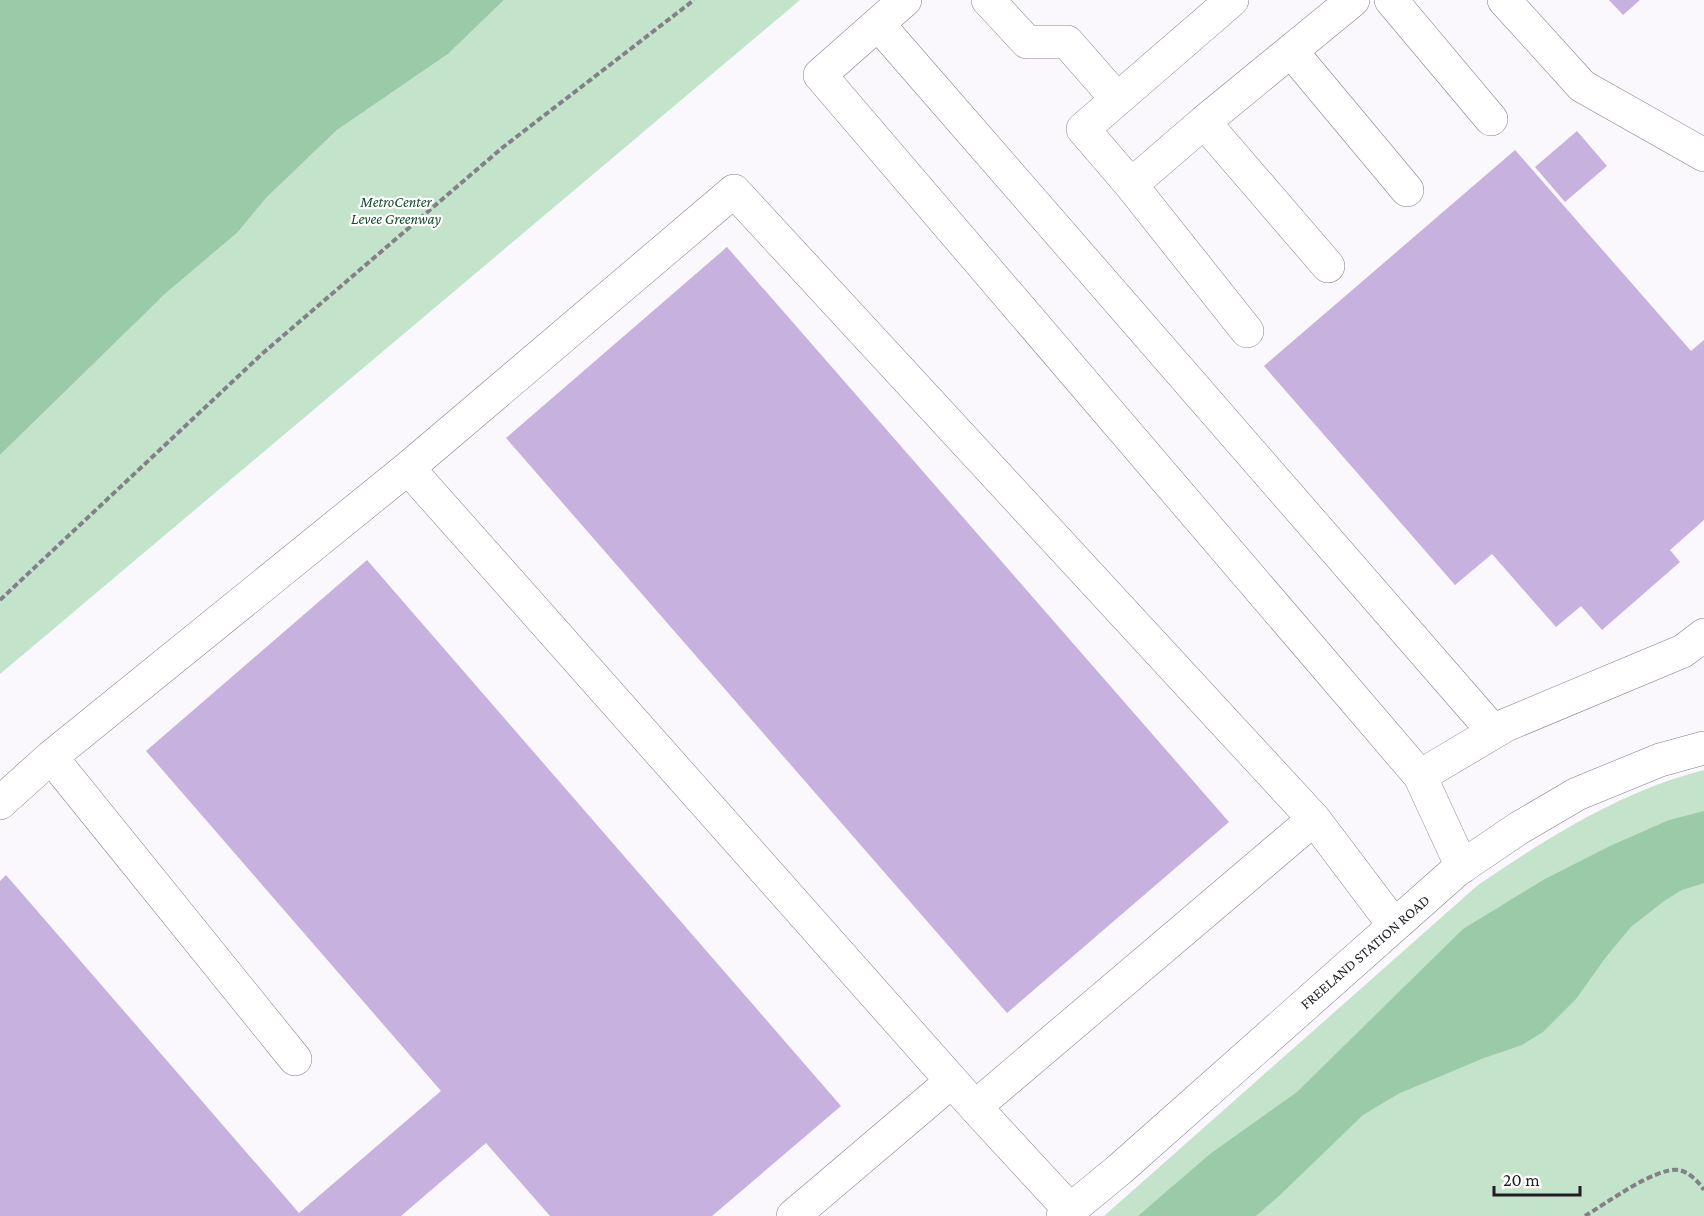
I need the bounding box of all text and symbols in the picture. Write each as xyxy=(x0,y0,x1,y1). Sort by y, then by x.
park label: MetroCenter Levee Greenway xyxy=(351,194,441,228)
street label: FREELAND STATION ROAD xyxy=(1297,892,1433,1012)
scale bar xyxy=(1494,1159,1580,1197)
text: 20 m xyxy=(1503,1170,1540,1190)

